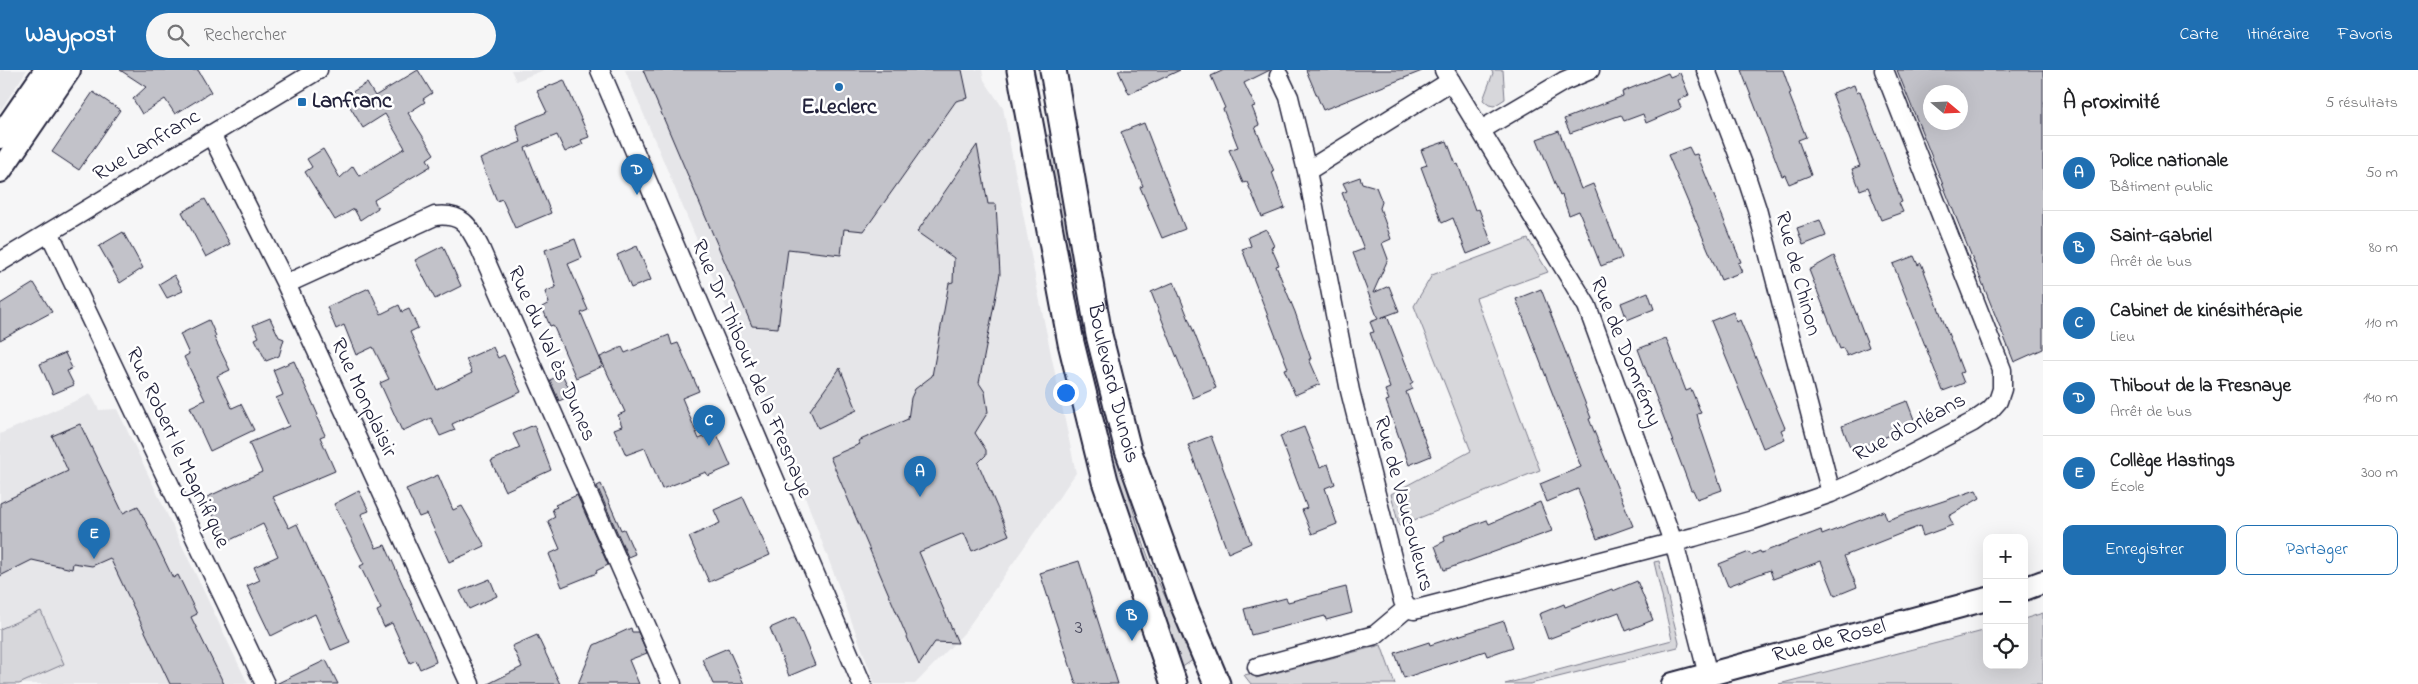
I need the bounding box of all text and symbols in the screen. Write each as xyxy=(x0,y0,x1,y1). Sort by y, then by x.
search box xyxy=(146,13,496,58)
text: Waypost xyxy=(25,18,116,53)
icon: search xyxy=(164,21,192,49)
text: Rechercher xyxy=(204,22,286,49)
text: Carte xyxy=(2179,22,2219,48)
text: Itinéraire xyxy=(2247,22,2309,48)
text: Favoris xyxy=(2337,22,2393,48)
marker: E.Leclerc xyxy=(833,81,845,93)
north arrow xyxy=(1923,85,1968,130)
place label: Lanfranc xyxy=(312,86,393,118)
text: À proximité xyxy=(2063,88,2160,118)
text: 5 résultats xyxy=(2325,91,2398,115)
place label: E.Leclerc xyxy=(801,92,878,124)
marker: Lanfranc xyxy=(296,96,308,108)
street label: Rue Lanfranc xyxy=(87,101,207,191)
text: Police nationale xyxy=(2110,148,2228,175)
pin: D xyxy=(621,154,653,195)
text: A xyxy=(2074,161,2084,185)
text: 50 m xyxy=(2366,161,2398,185)
text: Bâtiment public xyxy=(2110,175,2213,199)
street label: Rue de Chinon xyxy=(1765,208,1829,340)
text: Saint-Gabriel xyxy=(2110,223,2212,250)
street label: Rue Dr Thibout de la Fresnaye xyxy=(681,235,820,504)
text: B xyxy=(2074,236,2084,260)
text: 80 m xyxy=(2369,236,2398,260)
text: Arrêt de bus xyxy=(2110,250,2192,274)
street label: Rue du Val ès Dunes xyxy=(498,261,604,447)
street label: Rue de Domrémy xyxy=(1580,273,1670,432)
text: Cabinet de kinésithérapie xyxy=(2110,298,2302,325)
street label: Boulevard Dunois xyxy=(1078,300,1148,468)
text: C xyxy=(2075,311,2083,335)
text: 110 m xyxy=(2364,311,2398,335)
text: Lieu xyxy=(2110,325,2135,349)
street label: Rue Monplaisir xyxy=(321,333,405,463)
street label: Rue Robert le Magnifique xyxy=(115,342,238,554)
text: Thibout de la Fresnaye xyxy=(2110,373,2291,400)
your location xyxy=(1053,380,1079,406)
street label: Rue d'Orléans xyxy=(1848,385,1972,471)
text: D xyxy=(2073,386,2085,410)
text: 140 m xyxy=(2363,386,2398,410)
text: Arrêt de bus xyxy=(2110,400,2192,424)
pin: C xyxy=(693,405,725,446)
street label: Rue de Vaucouleurs xyxy=(1364,413,1442,595)
text: Collège Hastings xyxy=(2110,448,2235,475)
pin: A xyxy=(904,456,936,497)
text: E xyxy=(2074,461,2084,485)
text: 300 m xyxy=(2361,461,2398,485)
text: École xyxy=(2110,475,2145,499)
pin: E xyxy=(78,518,110,559)
button: Enregistrer xyxy=(2063,525,2226,575)
button: Partager xyxy=(2236,525,2398,575)
map controls xyxy=(1983,534,2028,669)
button: + xyxy=(1983,534,2028,579)
button: − xyxy=(1983,579,2028,624)
pin: B xyxy=(1116,600,1148,641)
street label: Rue de Rosel xyxy=(1769,611,1890,672)
house number: 3 xyxy=(1075,614,1083,643)
button: locate xyxy=(1983,624,2028,669)

